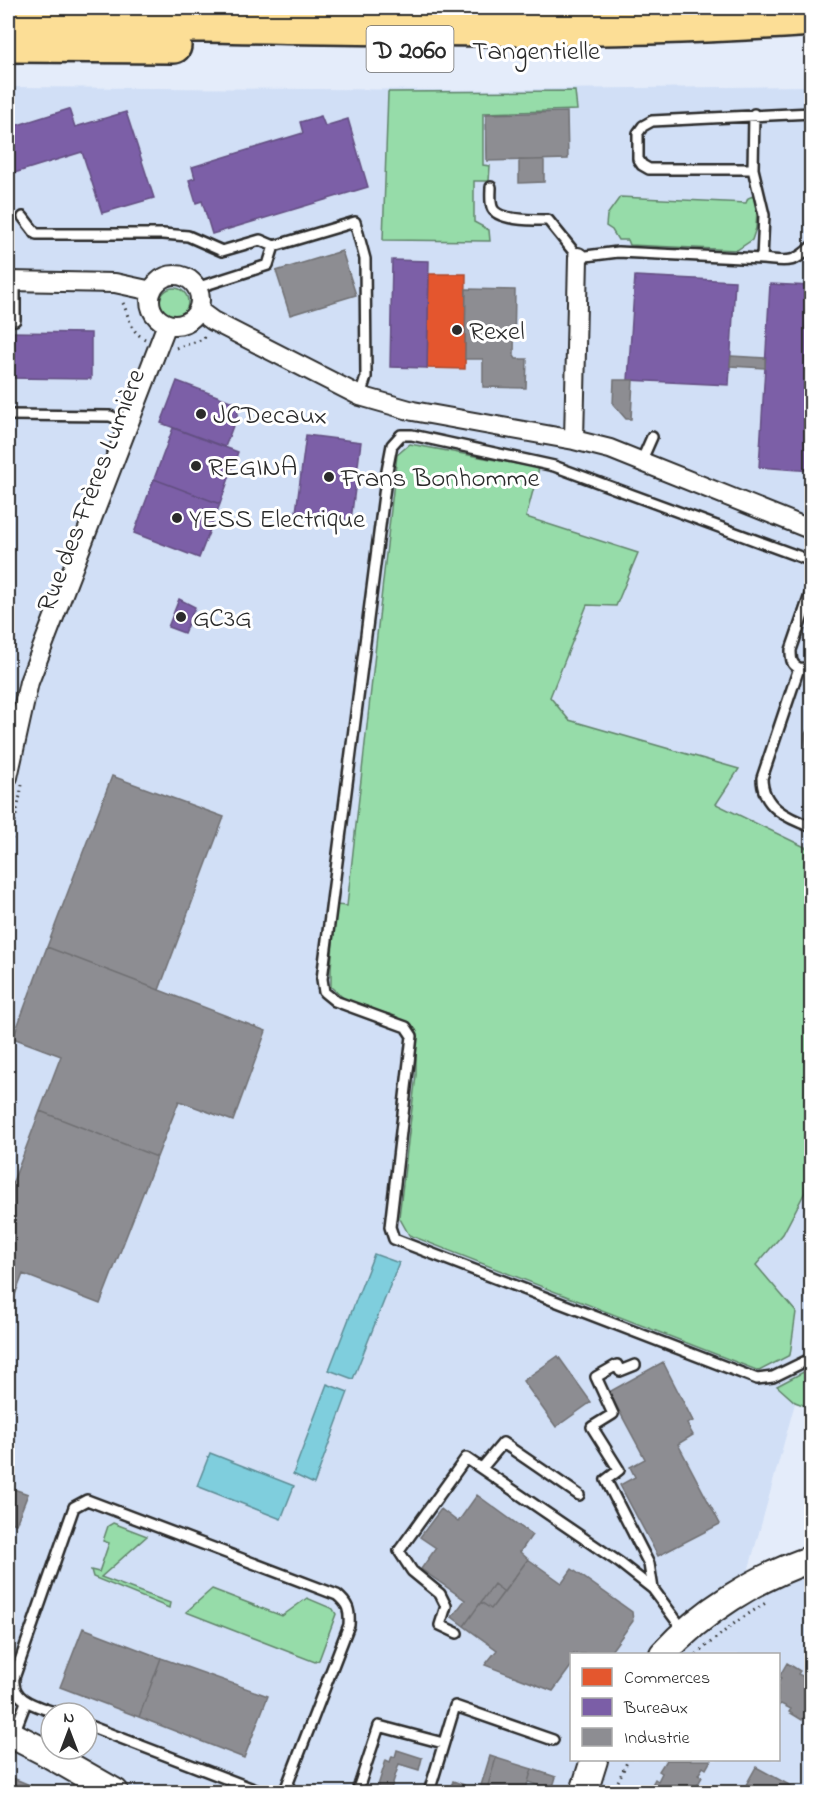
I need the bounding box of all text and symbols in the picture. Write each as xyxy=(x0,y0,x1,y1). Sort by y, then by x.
road number: D 2060 xyxy=(366,26,454,72)
street label: Tangentielle xyxy=(472,33,601,72)
place label: Rexel xyxy=(469,313,525,352)
marker: Rexel xyxy=(450,323,464,337)
street label: Rue des Frères Lumière xyxy=(28,363,157,618)
place label: JCDecaux xyxy=(213,397,327,436)
marker: JCDecaux xyxy=(194,407,208,421)
place label: REGINA xyxy=(208,449,297,488)
marker: REGINA xyxy=(189,459,203,473)
place label: Frans Bonhomme xyxy=(340,460,540,499)
marker: Frans Bonhomme xyxy=(322,470,336,484)
place label: YESS Electrique xyxy=(189,501,366,540)
marker: YESS Electrique xyxy=(170,511,184,525)
place label: GC3G xyxy=(193,600,252,639)
marker: GC3G xyxy=(174,610,188,624)
legend xyxy=(570,1653,780,1761)
text: Commerces xyxy=(624,1666,710,1692)
text: Bureaux xyxy=(623,1696,688,1722)
north arrow xyxy=(39,1701,99,1761)
text: N xyxy=(64,1706,75,1730)
text: Industrie xyxy=(624,1726,690,1752)

